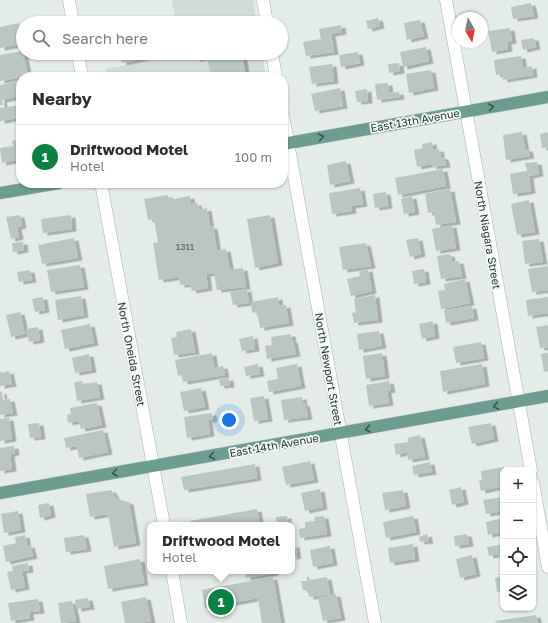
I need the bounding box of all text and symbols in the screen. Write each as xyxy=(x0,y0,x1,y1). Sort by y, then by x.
north arrow xyxy=(452,12,488,48)
search box xyxy=(16,16,288,60)
icon: search xyxy=(30,27,52,49)
text: Search here xyxy=(62,29,148,47)
text: Nearby xyxy=(32,88,92,109)
one-way arrow xyxy=(488,103,494,112)
street label: East 13th Avenue xyxy=(369,106,461,134)
one-way arrow xyxy=(318,133,324,142)
text: Driftwood Motel xyxy=(70,140,188,158)
text: 1 xyxy=(42,149,48,165)
text: 100 m xyxy=(235,149,272,165)
text: Hotel xyxy=(70,158,105,174)
street label: North Niagara Street xyxy=(472,180,504,290)
house number: 1311 xyxy=(176,241,195,252)
street label: North Oneida Street xyxy=(116,301,148,407)
street label: North Newport Street xyxy=(313,311,345,427)
one-way arrow xyxy=(493,401,499,410)
your location xyxy=(219,410,239,430)
one-way arrow xyxy=(365,424,371,432)
street label: East 14th Avenue xyxy=(228,431,320,459)
one-way arrow xyxy=(209,451,215,459)
map controls xyxy=(500,467,536,611)
button: + xyxy=(500,467,536,503)
one-way arrow xyxy=(112,468,118,477)
button: − xyxy=(500,503,536,539)
popup xyxy=(147,522,295,574)
text: Driftwood Motel xyxy=(162,531,280,549)
button: locate xyxy=(500,539,536,575)
text: Hotel xyxy=(162,549,197,565)
button: layers xyxy=(500,575,536,611)
pin: 1 xyxy=(208,587,234,617)

